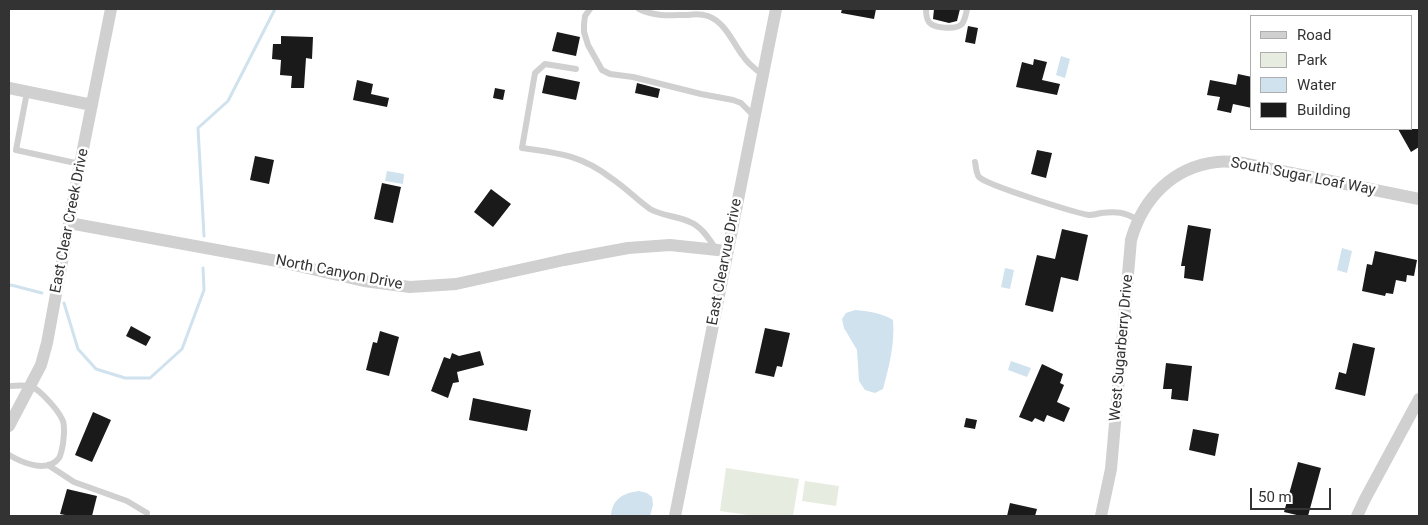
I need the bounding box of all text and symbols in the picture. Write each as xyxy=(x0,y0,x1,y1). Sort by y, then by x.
legend xyxy=(1250,15,1413,130)
text: Road xyxy=(1297,26,1331,44)
text: Park xyxy=(1297,51,1327,69)
text: Water xyxy=(1297,76,1336,94)
text: Building xyxy=(1297,101,1351,119)
street label: East Clear Creek Drive xyxy=(47,147,93,295)
street label: South Sugar Loaf Way xyxy=(1229,154,1377,200)
street label: East Clearvue Drive xyxy=(704,197,746,327)
street label: North Canyon Drive xyxy=(274,252,404,294)
street label: West Sugarberry Drive xyxy=(1107,274,1137,422)
scale bar xyxy=(1253,478,1334,510)
text: 50 m xyxy=(1258,488,1292,506)

